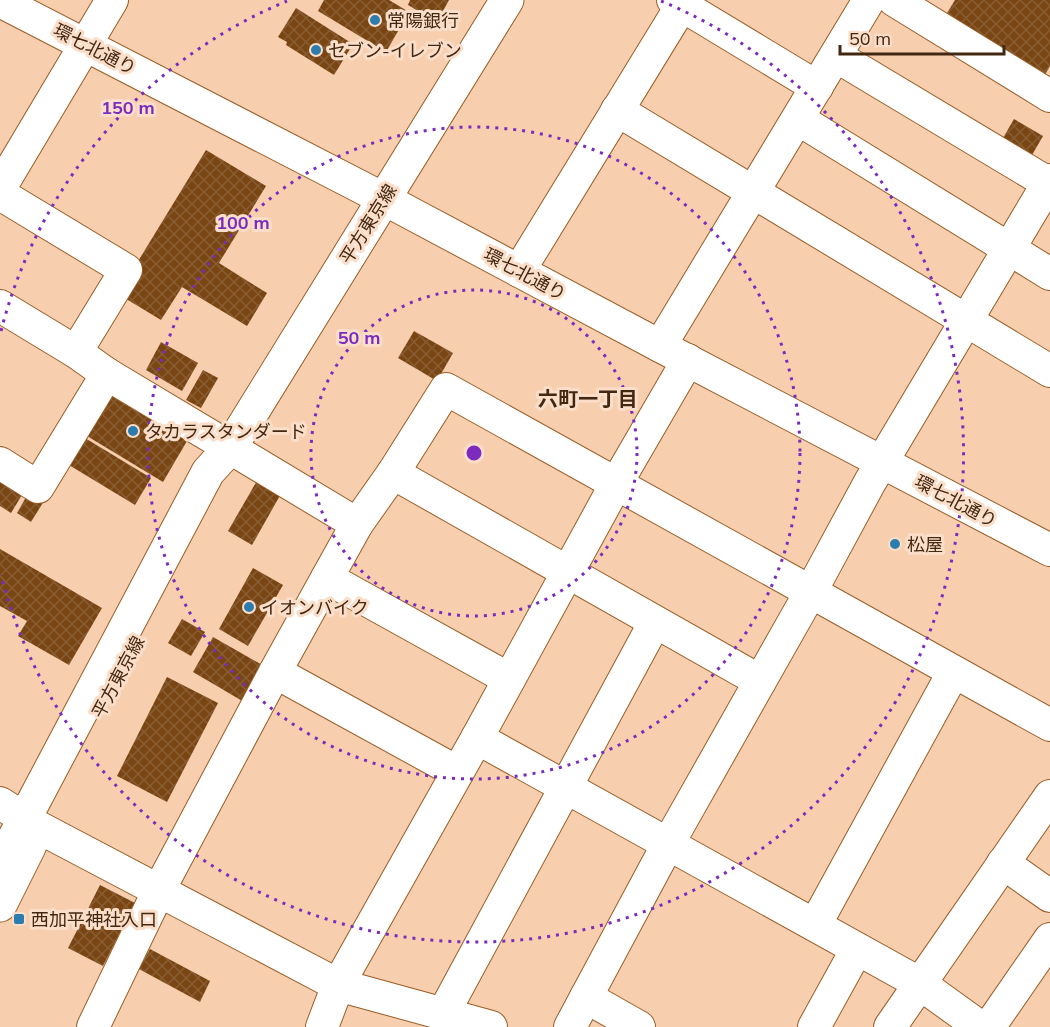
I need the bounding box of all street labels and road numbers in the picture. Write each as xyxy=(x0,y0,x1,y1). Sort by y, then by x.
street label: 環七北通り xyxy=(50,18,140,80)
street label: 平方東京線 xyxy=(334,180,402,268)
street label: 環七北通り xyxy=(480,243,570,305)
street label: 環七北通り xyxy=(911,470,1001,532)
street label: 平方東京線 xyxy=(87,632,149,722)

